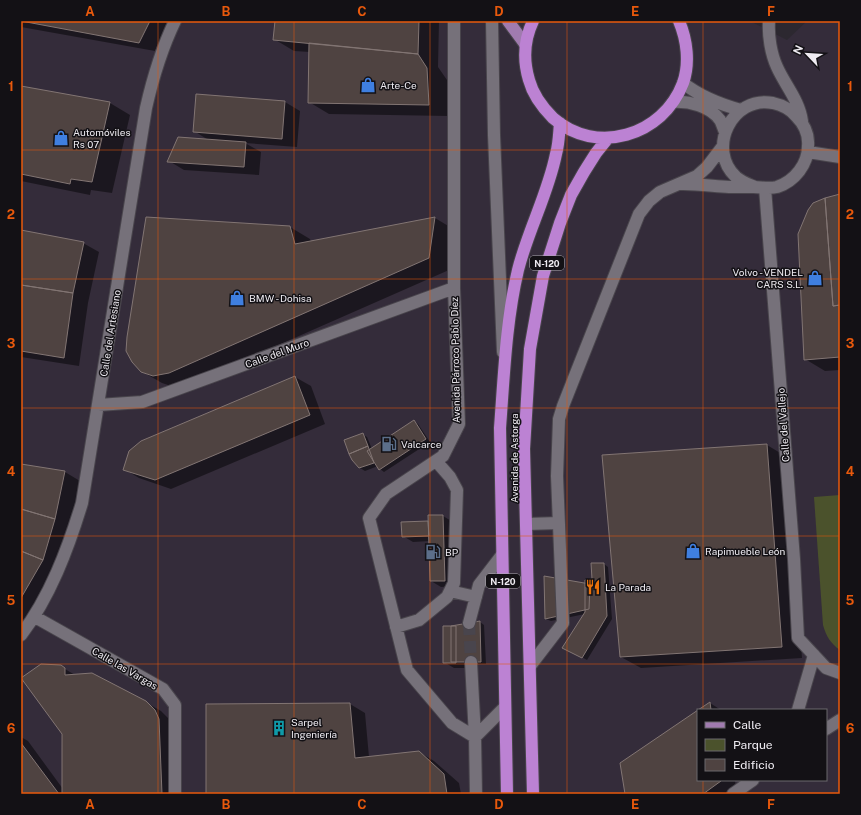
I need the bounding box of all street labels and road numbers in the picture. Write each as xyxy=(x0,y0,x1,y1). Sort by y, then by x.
road number: N-120 xyxy=(530,256,564,270)
street label: Calle del Artesiano xyxy=(97,288,123,377)
street label: Avenida Párroco Pablo Díez xyxy=(448,297,462,423)
street label: Calle del Muro xyxy=(243,336,311,370)
street label: Calle del Vallejo xyxy=(774,387,792,462)
street label: Avenida de Astorga xyxy=(508,413,520,503)
road number: N-120 xyxy=(486,574,520,588)
street label: Calle las Vargas xyxy=(90,644,160,692)

